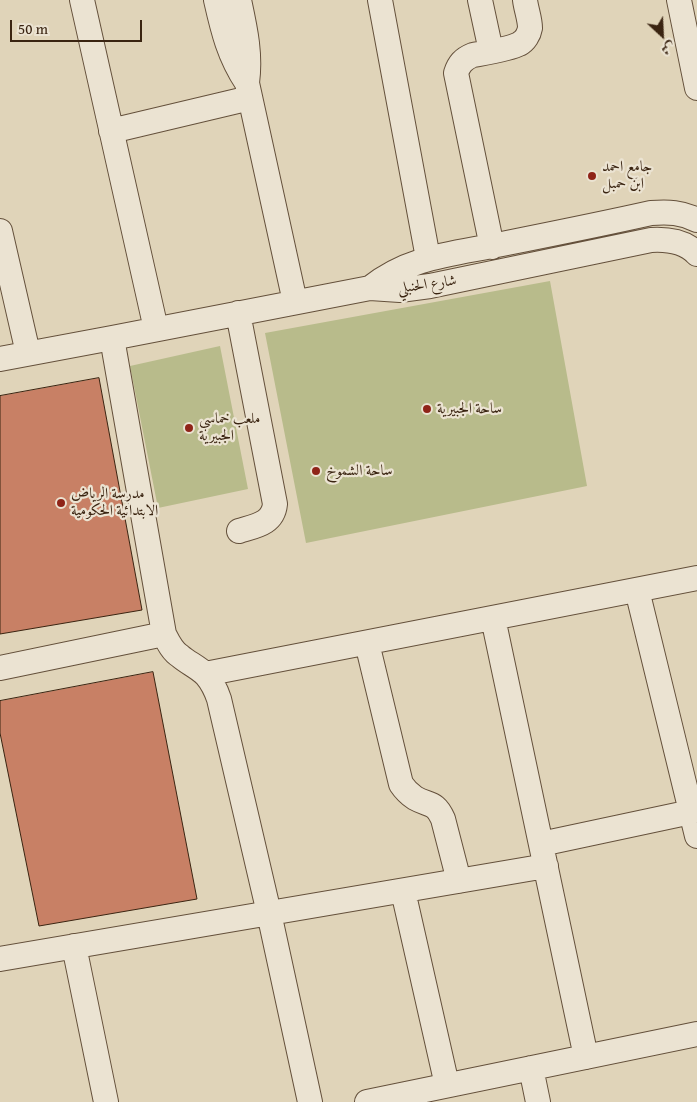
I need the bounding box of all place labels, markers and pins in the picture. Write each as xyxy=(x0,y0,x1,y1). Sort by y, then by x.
place label: جامع احمد ابن حمبل xyxy=(602,158,652,193)
marker: جامع احمد ابن حمبل xyxy=(586,170,598,182)
place label: ساحة الجبيرية xyxy=(437,400,502,418)
marker: ساحة الجبيرية xyxy=(421,403,433,415)
place label: ملعب خماسي الجبيرية xyxy=(199,410,260,445)
marker: ملعب خماسي الجبيرية xyxy=(183,422,195,434)
place label: ساحة الشموخ xyxy=(326,462,392,480)
marker: ساحة الشموخ xyxy=(310,465,322,477)
place label: مدرسة الرياض الابتدائية الحكومية xyxy=(71,485,158,520)
marker: مدرسة الرياض الابتدائية الحكومية xyxy=(55,497,67,509)

